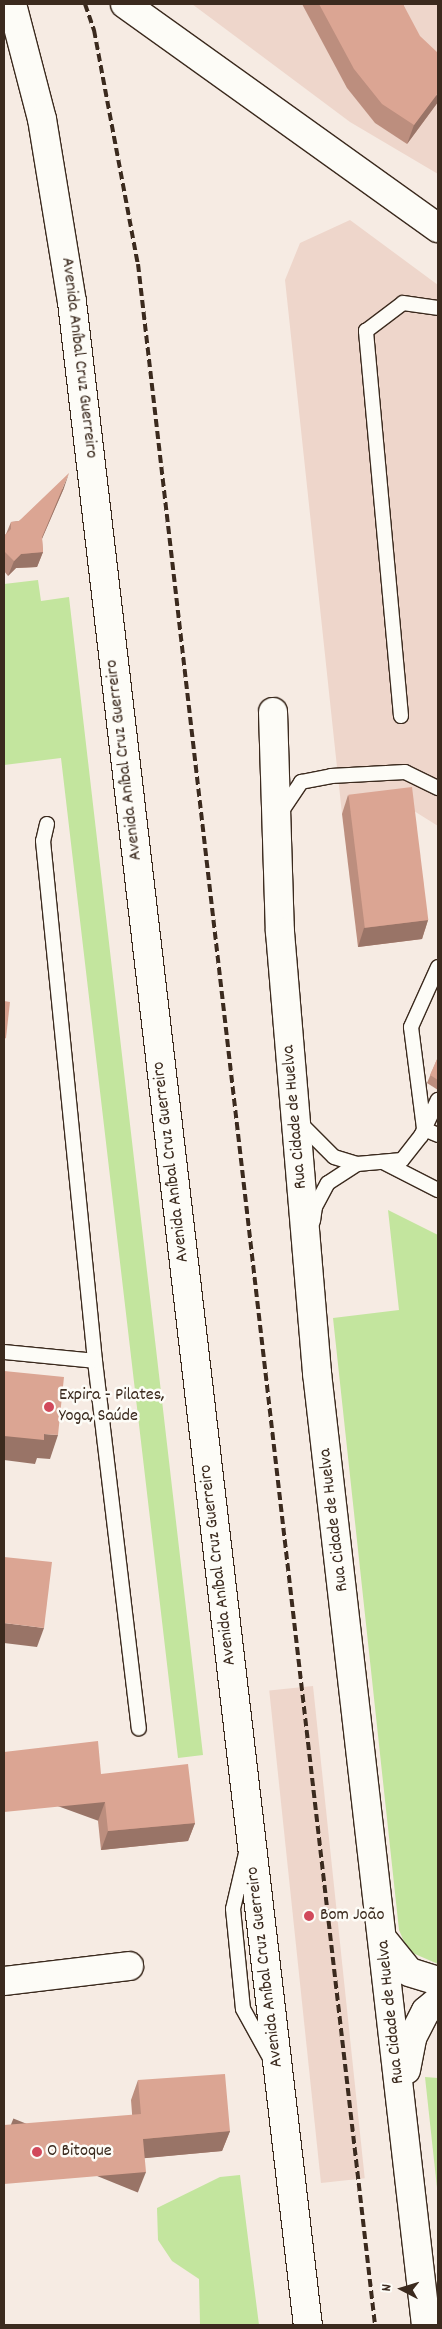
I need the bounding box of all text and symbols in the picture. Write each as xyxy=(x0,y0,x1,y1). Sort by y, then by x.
street label: Avenida Aníbal Cruz Guerreiro xyxy=(55,256,101,460)
street label: Avenida Aníbal Cruz Guerreiro xyxy=(102,658,148,862)
street label: Rua Cidade de Huelva xyxy=(279,1044,313,1190)
street label: Avenida Aníbal Cruz Guerreiro xyxy=(149,1060,195,1264)
place label: Expira - Pilates, Yoga, Saúde xyxy=(59,1386,165,1428)
marker: Expira - Pilates, Yoga, Saúde xyxy=(43,1401,55,1413)
street label: Rua Cidade de Huelva xyxy=(315,1447,355,1593)
street label: Avenida Aníbal Cruz Guerreiro xyxy=(196,1463,242,1667)
street label: Avenida Aníbal Cruz Guerreiro xyxy=(243,1865,289,2069)
place label: Bom João xyxy=(320,1905,385,1927)
marker: Bom João xyxy=(302,1909,316,1923)
street label: Rua Cidade de Huelva xyxy=(374,1939,410,2085)
place label: O Bitoque xyxy=(47,2141,112,2163)
marker: O Bitoque xyxy=(31,2146,43,2158)
north arrow xyxy=(377,2264,427,2314)
text: N xyxy=(377,2283,397,2292)

